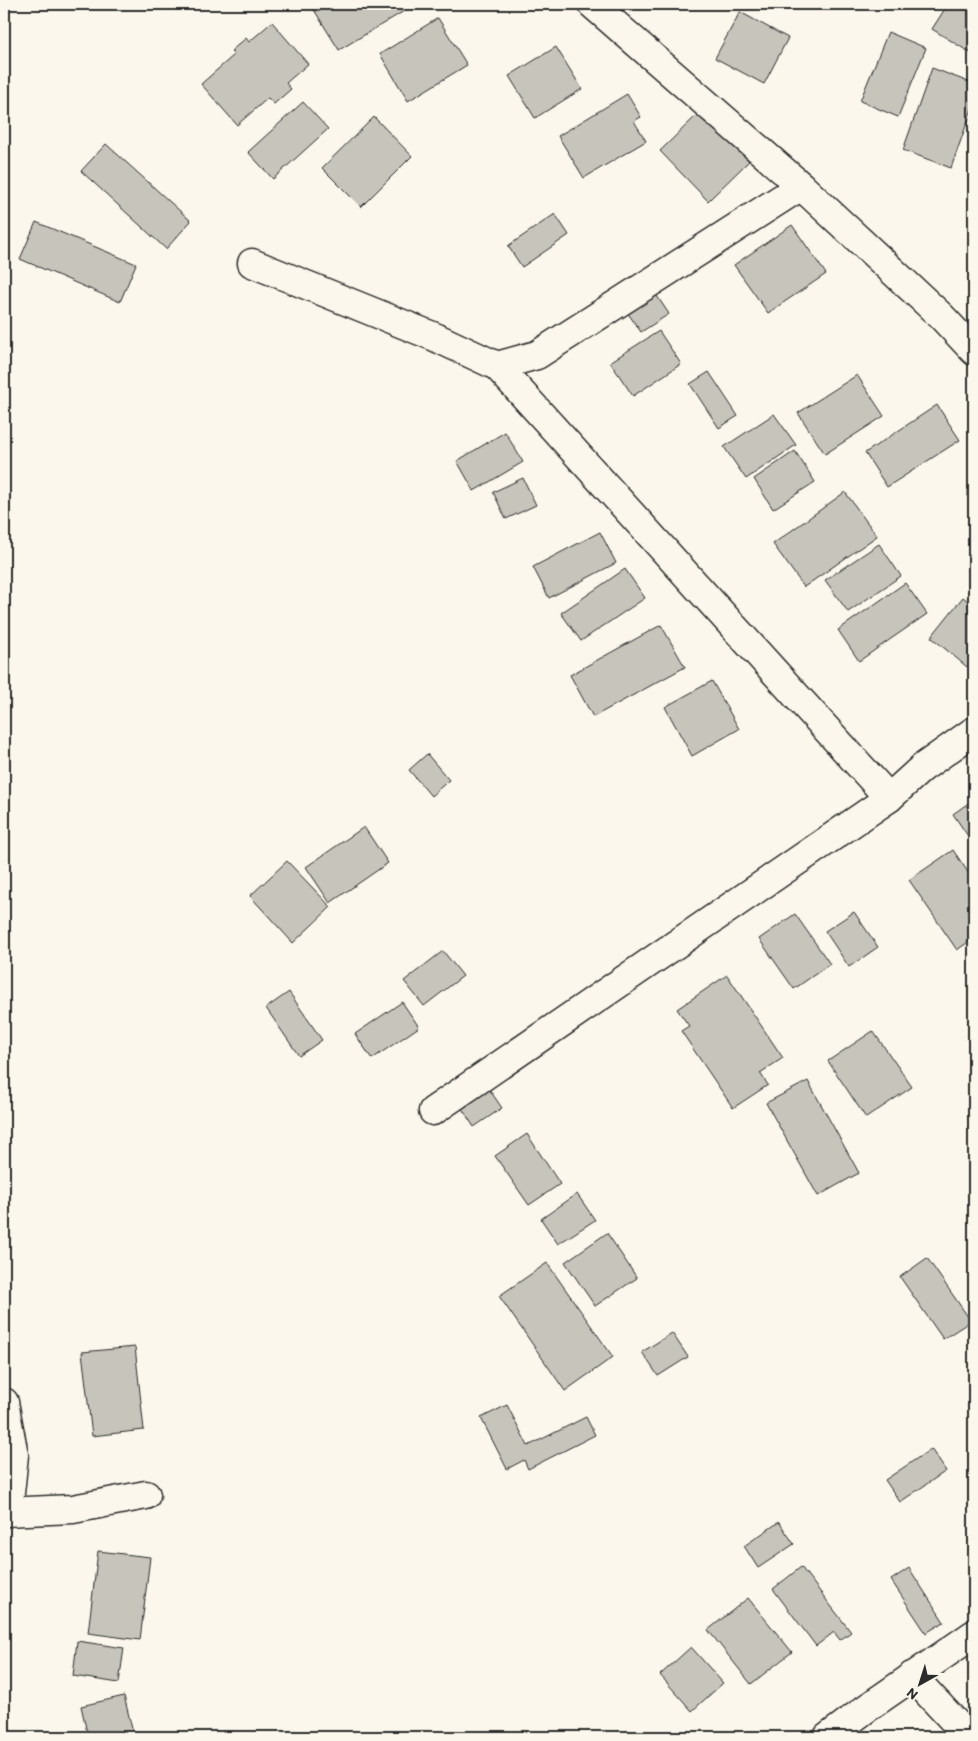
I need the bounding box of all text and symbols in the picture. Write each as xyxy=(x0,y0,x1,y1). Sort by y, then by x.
north arrow xyxy=(896,1658,946,1708)
text: N xyxy=(903,1684,921,1703)

